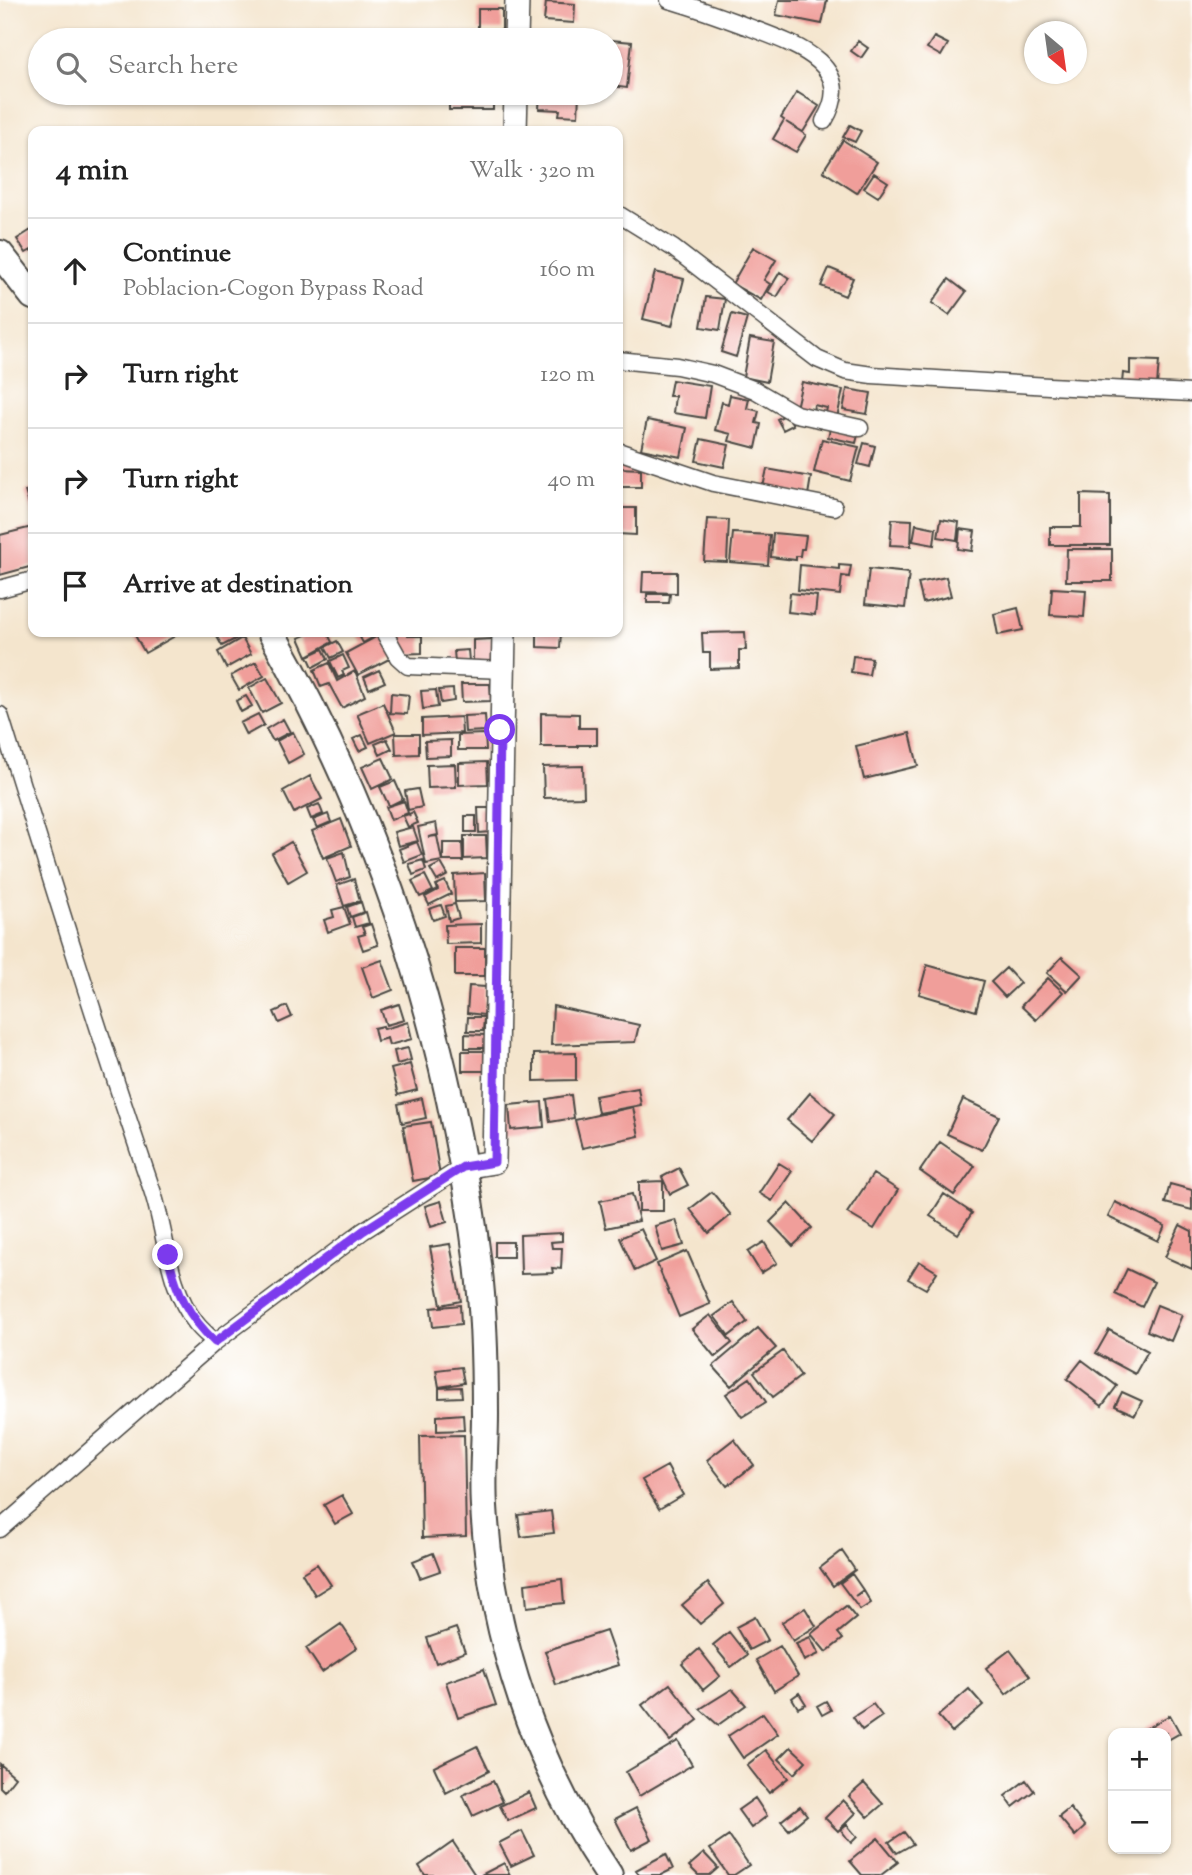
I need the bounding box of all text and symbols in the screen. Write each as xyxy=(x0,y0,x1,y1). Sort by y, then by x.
north arrow xyxy=(1024,21,1087,84)
search box xyxy=(28,28,623,105)
icon: search xyxy=(52,48,90,86)
text: Search here xyxy=(108,48,238,85)
text: 4 min xyxy=(56,150,129,193)
text: Walk · 320 m xyxy=(469,155,595,188)
text: Continue xyxy=(123,236,231,273)
icon: ahead xyxy=(56,252,94,290)
text: 160 m xyxy=(540,254,595,287)
text: Poblacion-Cogon Bypass Road xyxy=(123,273,424,306)
icon: right xyxy=(56,357,94,395)
text: Turn right xyxy=(123,357,238,394)
text: 120 m xyxy=(540,359,595,392)
icon: right xyxy=(56,462,94,500)
text: Turn right xyxy=(123,462,238,499)
text: 40 m xyxy=(548,464,595,497)
icon: arrive xyxy=(56,567,94,605)
text: Arrive at destination xyxy=(123,567,353,604)
route start xyxy=(484,714,515,745)
route end xyxy=(152,1239,183,1270)
map controls xyxy=(1108,1728,1171,1854)
button: + xyxy=(1108,1728,1171,1791)
button: − xyxy=(1108,1791,1171,1854)

